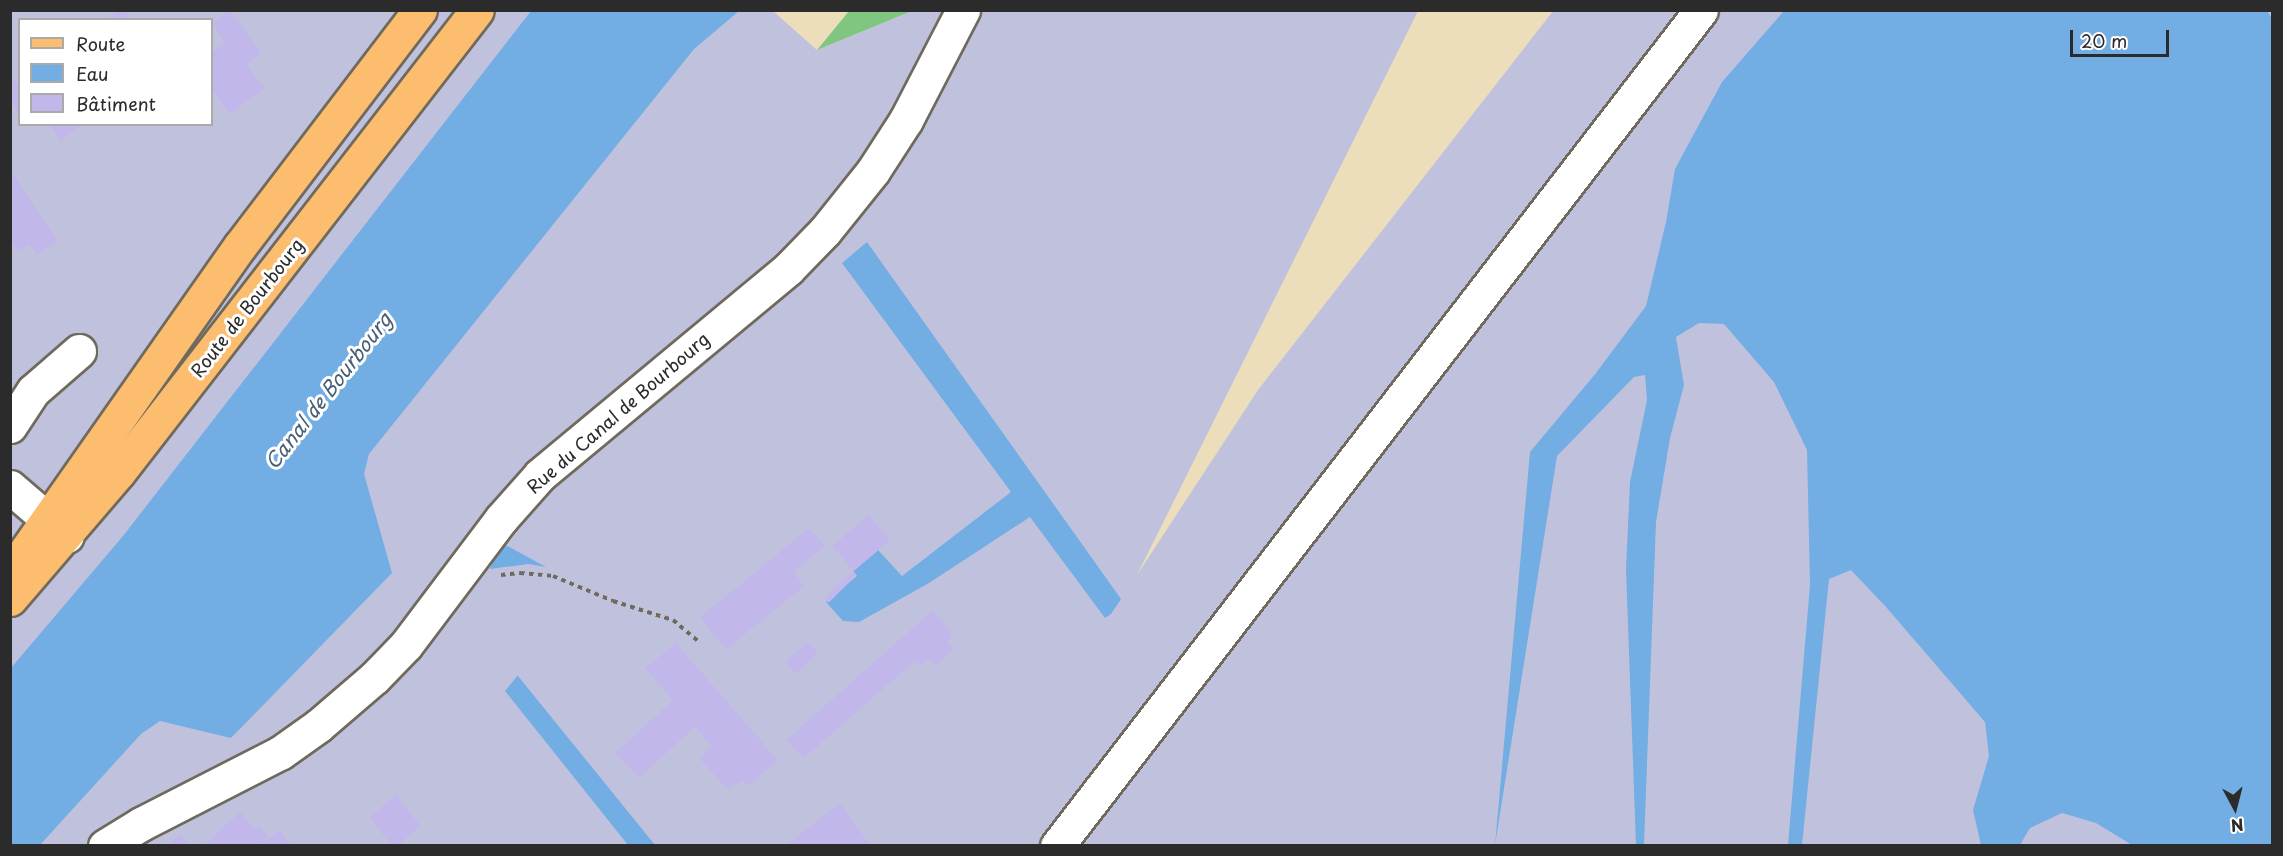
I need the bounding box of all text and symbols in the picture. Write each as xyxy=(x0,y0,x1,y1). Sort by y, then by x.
legend xyxy=(18,18,213,126)
scale bar xyxy=(2073,18,2172,56)
text: 20 m xyxy=(2081,27,2127,54)
text: Route xyxy=(76,30,125,57)
text: Eau xyxy=(76,60,108,87)
text: Bâtiment xyxy=(76,90,156,117)
street label: Route de Bourbourg xyxy=(186,234,308,382)
water label: Canal de Bourbourg xyxy=(259,308,397,474)
street label: Rue du Canal de Bourbourg xyxy=(521,326,715,500)
north arrow xyxy=(2205,778,2265,838)
text: N xyxy=(2229,813,2245,839)

